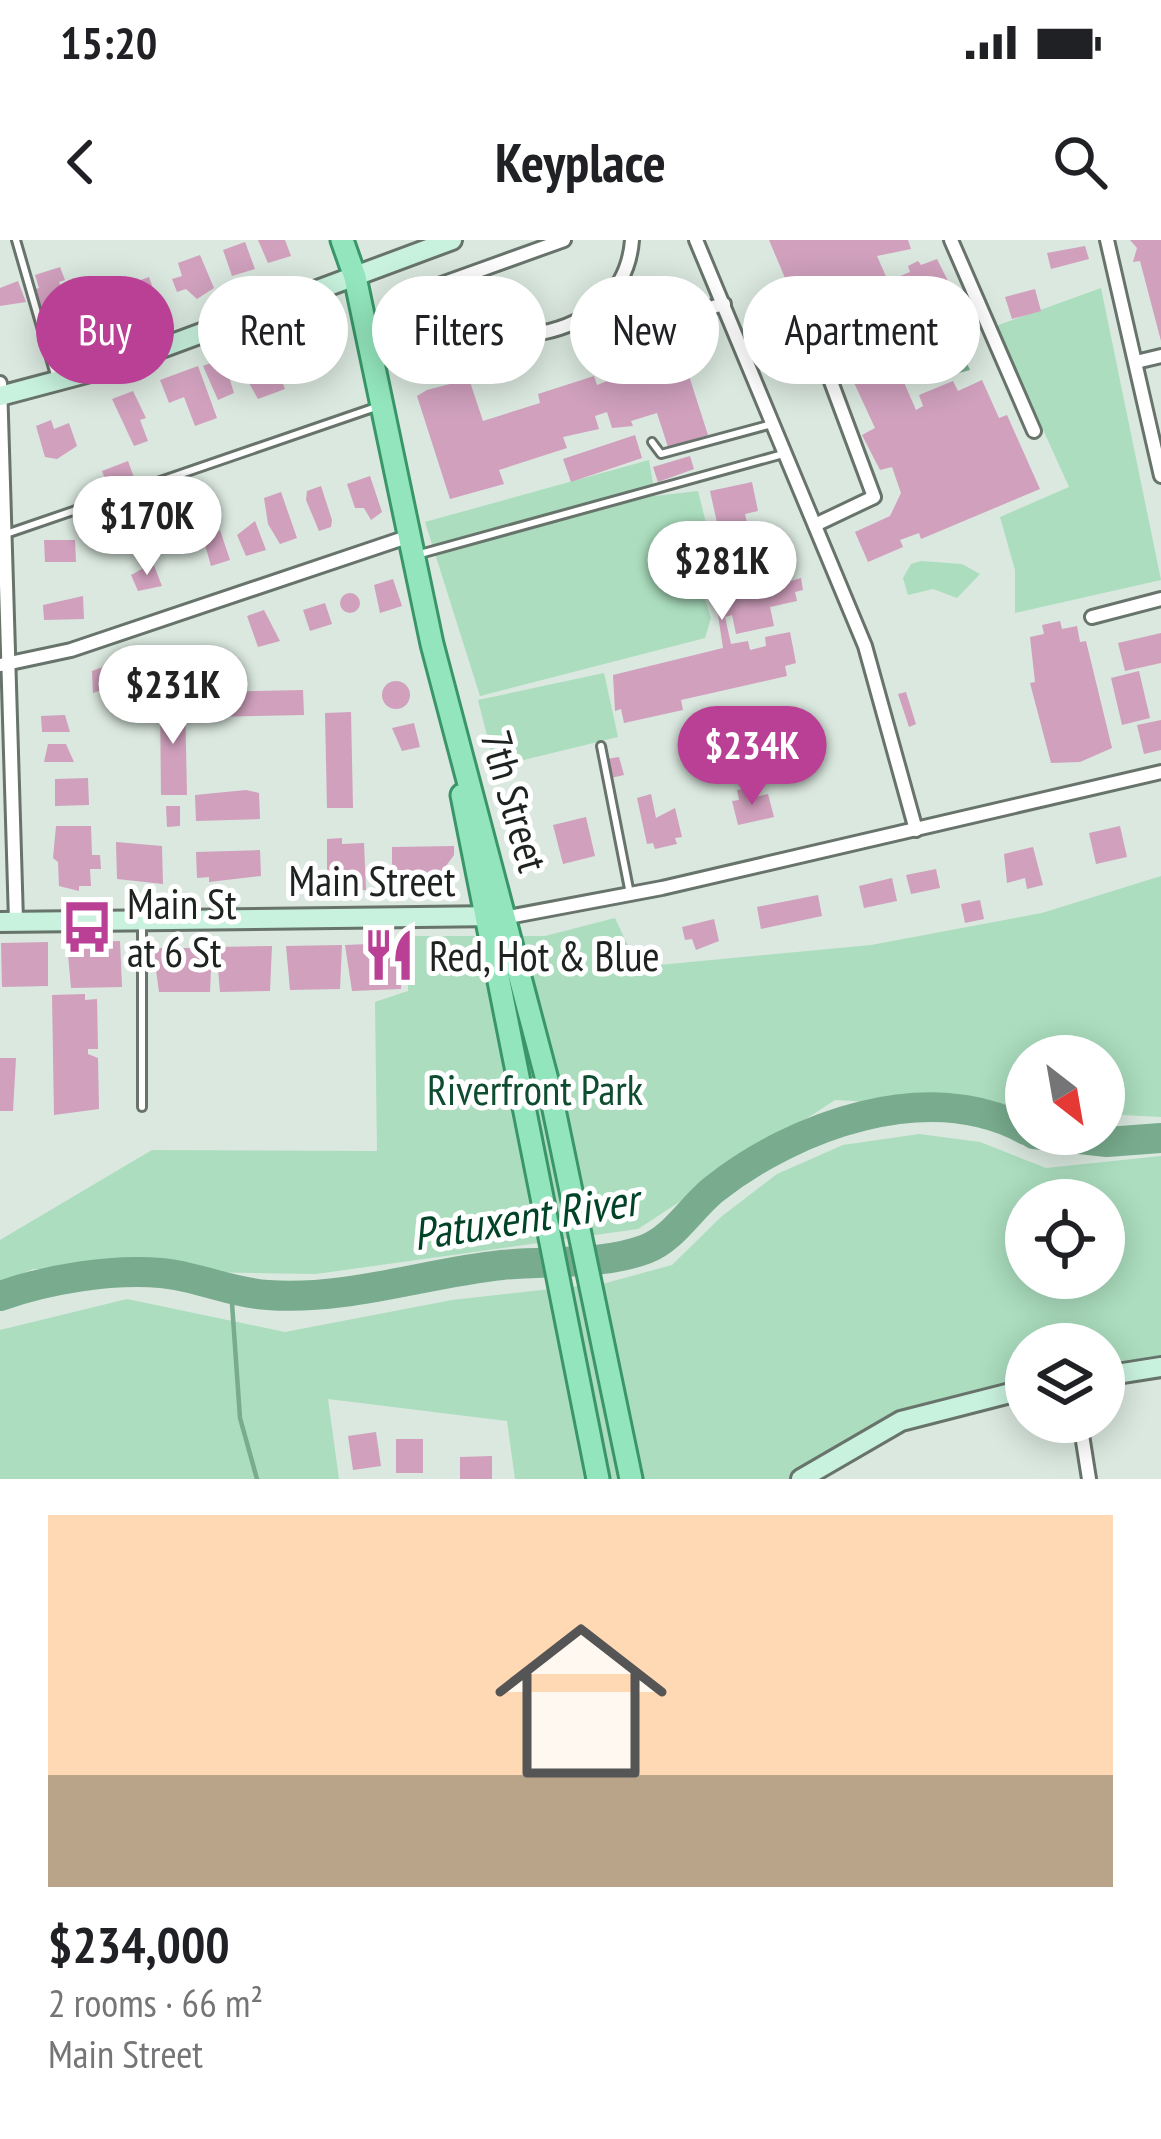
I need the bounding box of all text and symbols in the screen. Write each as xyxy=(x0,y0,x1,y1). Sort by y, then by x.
text: 15:20 xyxy=(60,13,157,71)
text: Keyplace xyxy=(495,127,666,197)
icon: back xyxy=(48,129,114,195)
icon: search xyxy=(1047,129,1113,195)
chip: Buy xyxy=(36,276,174,384)
chip: Rent xyxy=(198,276,348,384)
chip: Filters xyxy=(372,276,546,384)
chip: New xyxy=(570,276,719,384)
chip: Apartment xyxy=(743,276,980,384)
pin: $170K xyxy=(63,476,231,578)
text: $170K xyxy=(100,489,194,540)
pin: $281K xyxy=(638,521,806,623)
text: $281K xyxy=(675,534,769,585)
pin: $231K xyxy=(89,645,257,747)
text: $231K xyxy=(126,658,220,709)
pin: $234K xyxy=(668,706,836,808)
text: $234K xyxy=(705,719,799,770)
street label: 7th Street xyxy=(469,724,561,878)
street label: Main Street xyxy=(289,853,456,908)
place label: Main St at 6 St xyxy=(127,876,237,979)
bus stop icon: Main St at 6 St xyxy=(58,898,116,956)
restaurant icon: Red, Hot & Blue xyxy=(360,926,418,984)
place label: Red, Hot & Blue xyxy=(429,928,660,983)
north arrow xyxy=(1005,1035,1125,1155)
map controls xyxy=(1005,1035,1125,1443)
park label: Riverfront Park xyxy=(427,1062,643,1117)
water label: Patuxent River xyxy=(409,1169,647,1262)
button: locate xyxy=(1005,1179,1125,1299)
button: layers xyxy=(1005,1323,1125,1443)
icon: home xyxy=(473,1593,689,1809)
text: $234,000 xyxy=(48,1911,230,1977)
text: 2 rooms · 66 m² xyxy=(48,1977,263,2028)
text: Main Street xyxy=(48,2028,203,2079)

